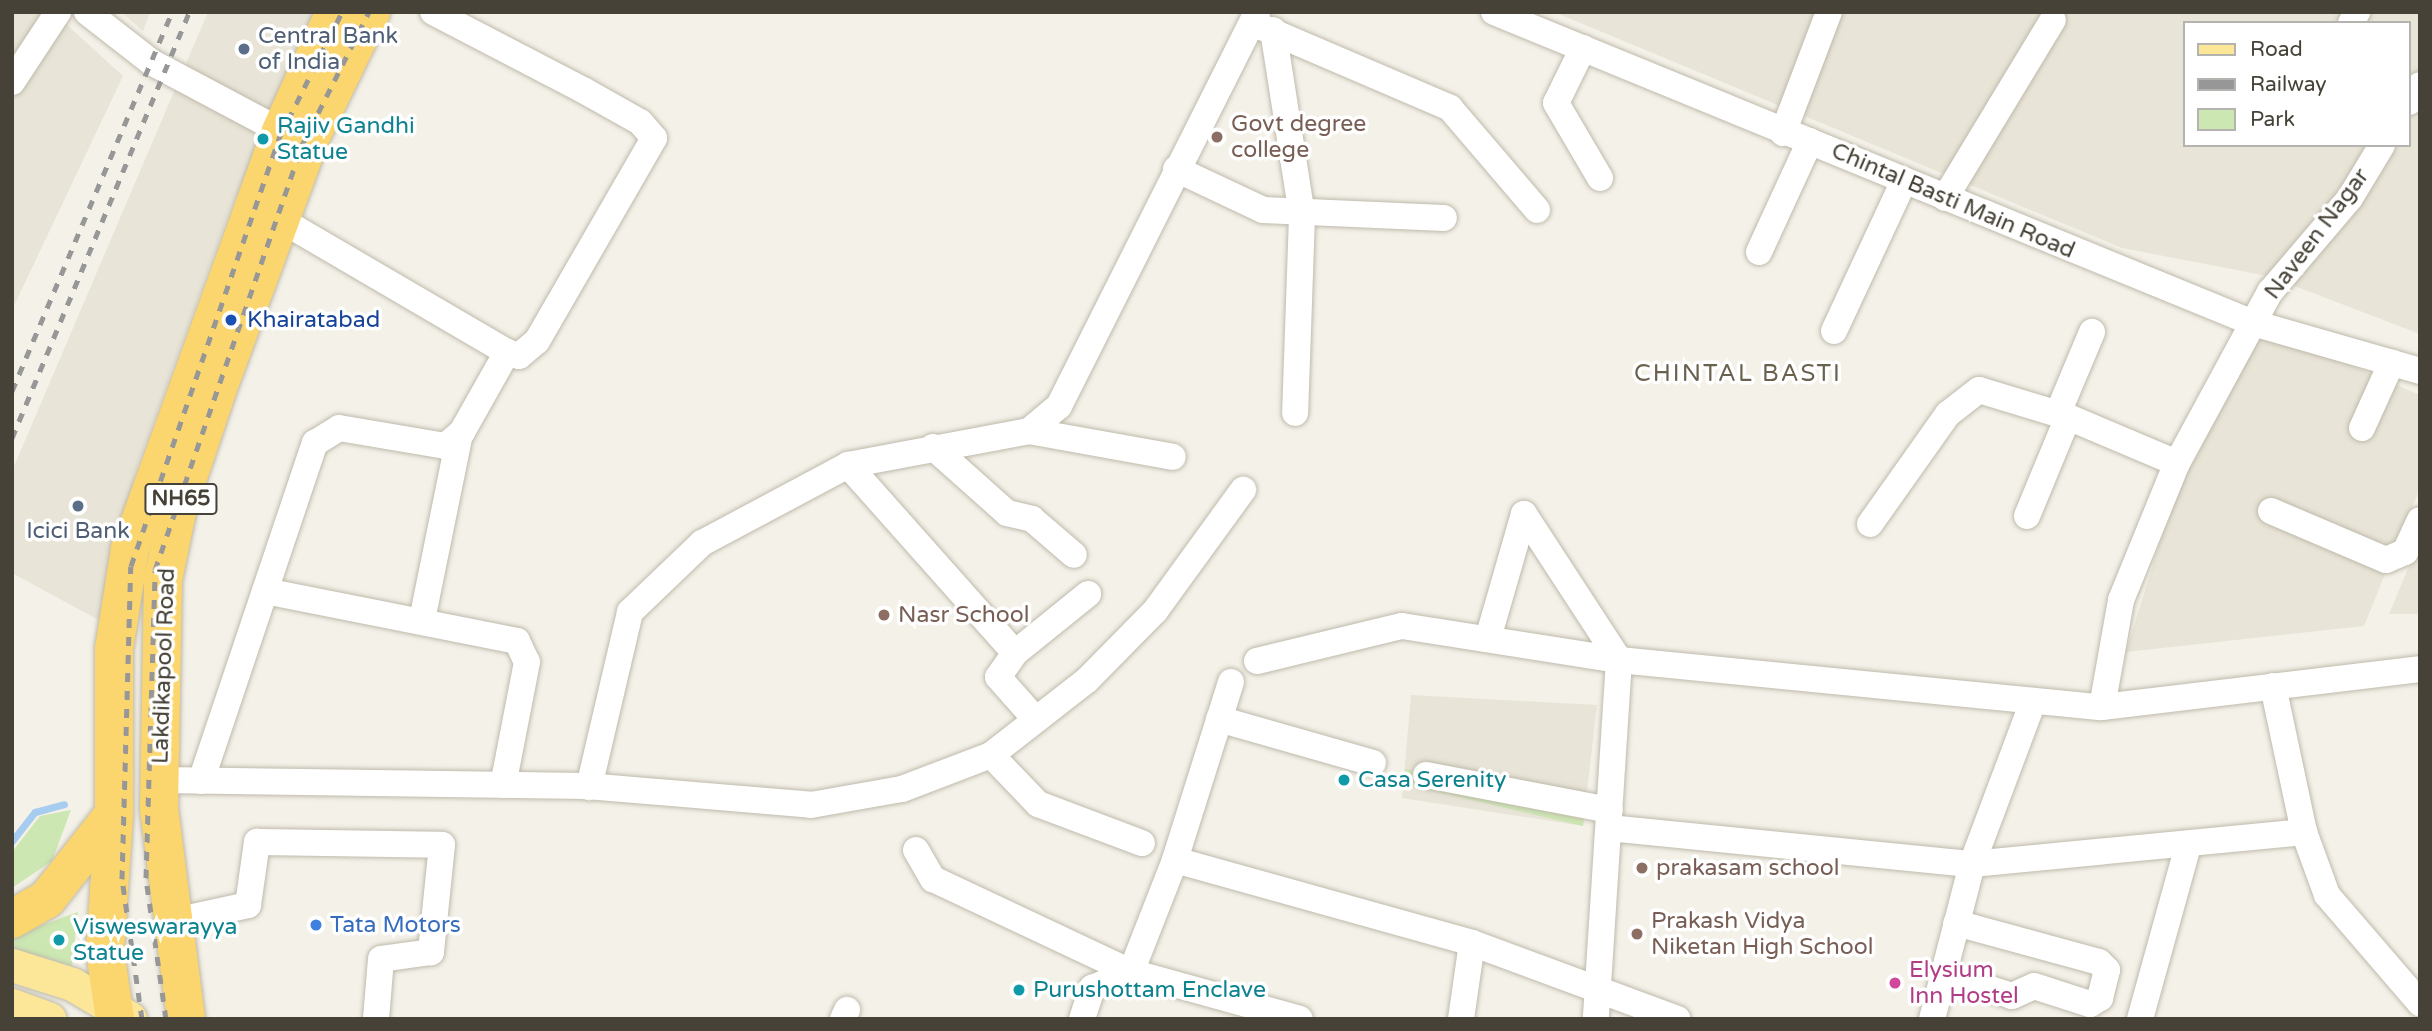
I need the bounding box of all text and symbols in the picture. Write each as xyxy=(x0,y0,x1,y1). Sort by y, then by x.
legend xyxy=(2184,21,2411,147)
place label: Central Bank of India xyxy=(258,22,398,76)
text: Road xyxy=(2250,37,2303,62)
marker: Central Bank of India xyxy=(236,41,252,57)
text: Railway xyxy=(2250,72,2327,97)
text: Park xyxy=(2250,107,2295,132)
place label: Govt degree college xyxy=(1231,110,1366,164)
place label: Rajiv Gandhi Statue xyxy=(277,112,415,166)
marker: Govt degree college xyxy=(1209,129,1225,145)
marker: Rajiv Gandhi Statue xyxy=(255,131,271,147)
street label: Chintal Basti Main Road xyxy=(1827,137,2079,265)
street label: Naveen Nagar xyxy=(2259,163,2375,305)
place label: Khairatabad xyxy=(247,306,380,334)
marker: Khairatabad xyxy=(221,310,241,330)
district label: CHINTAL BASTI xyxy=(1636,360,1840,388)
road number: NH65 xyxy=(144,482,218,516)
marker: Icici Bank xyxy=(70,498,86,514)
place label: Icici Bank xyxy=(26,517,130,545)
street label: Lakdikapool Road xyxy=(147,568,181,764)
place label: Nasr School xyxy=(898,601,1029,629)
marker: Nasr School xyxy=(876,607,892,623)
place label: Casa Serenity xyxy=(1358,766,1506,794)
marker: Casa Serenity xyxy=(1336,772,1352,788)
place label: prakasam school xyxy=(1656,854,1840,882)
marker: prakasam school xyxy=(1634,860,1650,876)
place label: Prakash Vidya Niketan High School xyxy=(1651,907,1874,961)
place label: Tata Motors xyxy=(330,911,461,939)
place label: Visweswarayya Statue xyxy=(73,913,237,967)
marker: Tata Motors xyxy=(308,917,324,933)
marker: Prakash Vidya Niketan High School xyxy=(1629,926,1645,942)
marker: Visweswarayya Statue xyxy=(51,932,67,948)
place label: Elysium Inn Hostel xyxy=(1909,956,2019,1010)
marker: Elysium Inn Hostel xyxy=(1887,975,1903,991)
place label: Purushottam Enclave xyxy=(1033,976,1266,1004)
marker: Purushottam Enclave xyxy=(1011,982,1027,998)

